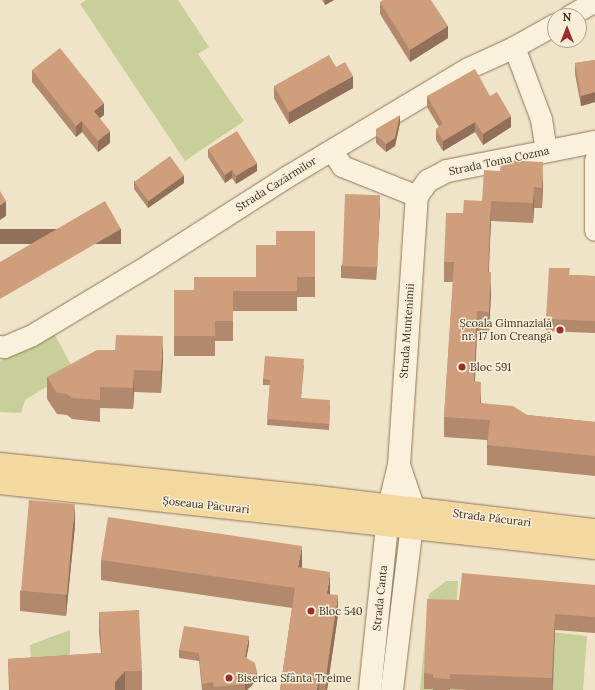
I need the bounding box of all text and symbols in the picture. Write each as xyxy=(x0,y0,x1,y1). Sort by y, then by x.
north arrow xyxy=(547,8,587,48)
text: N xyxy=(563,10,571,24)
street label: Strada Toma Cozma xyxy=(447,144,551,178)
street label: Strada Cazărmilor xyxy=(233,154,319,214)
street label: Strada Muntenimii xyxy=(397,283,417,379)
place label: Școala Gimnazială nr. 17 Ion Creangă xyxy=(460,317,552,343)
marker: Școala Gimnazială nr. 17 Ion Creangă xyxy=(555,325,565,335)
place label: Bloc 591 xyxy=(470,360,511,374)
marker: Bloc 591 xyxy=(457,362,467,372)
street label: Șoseaua Păcurari xyxy=(162,494,250,516)
street label: Strada Păcurari xyxy=(452,507,532,529)
street label: Strada Canta xyxy=(370,565,390,631)
place label: Bloc 540 xyxy=(319,604,363,618)
marker: Bloc 540 xyxy=(306,606,316,616)
place label: Biserica Sfânta Treime xyxy=(237,671,352,685)
marker: Biserica Sfânta Treime xyxy=(224,673,234,683)

